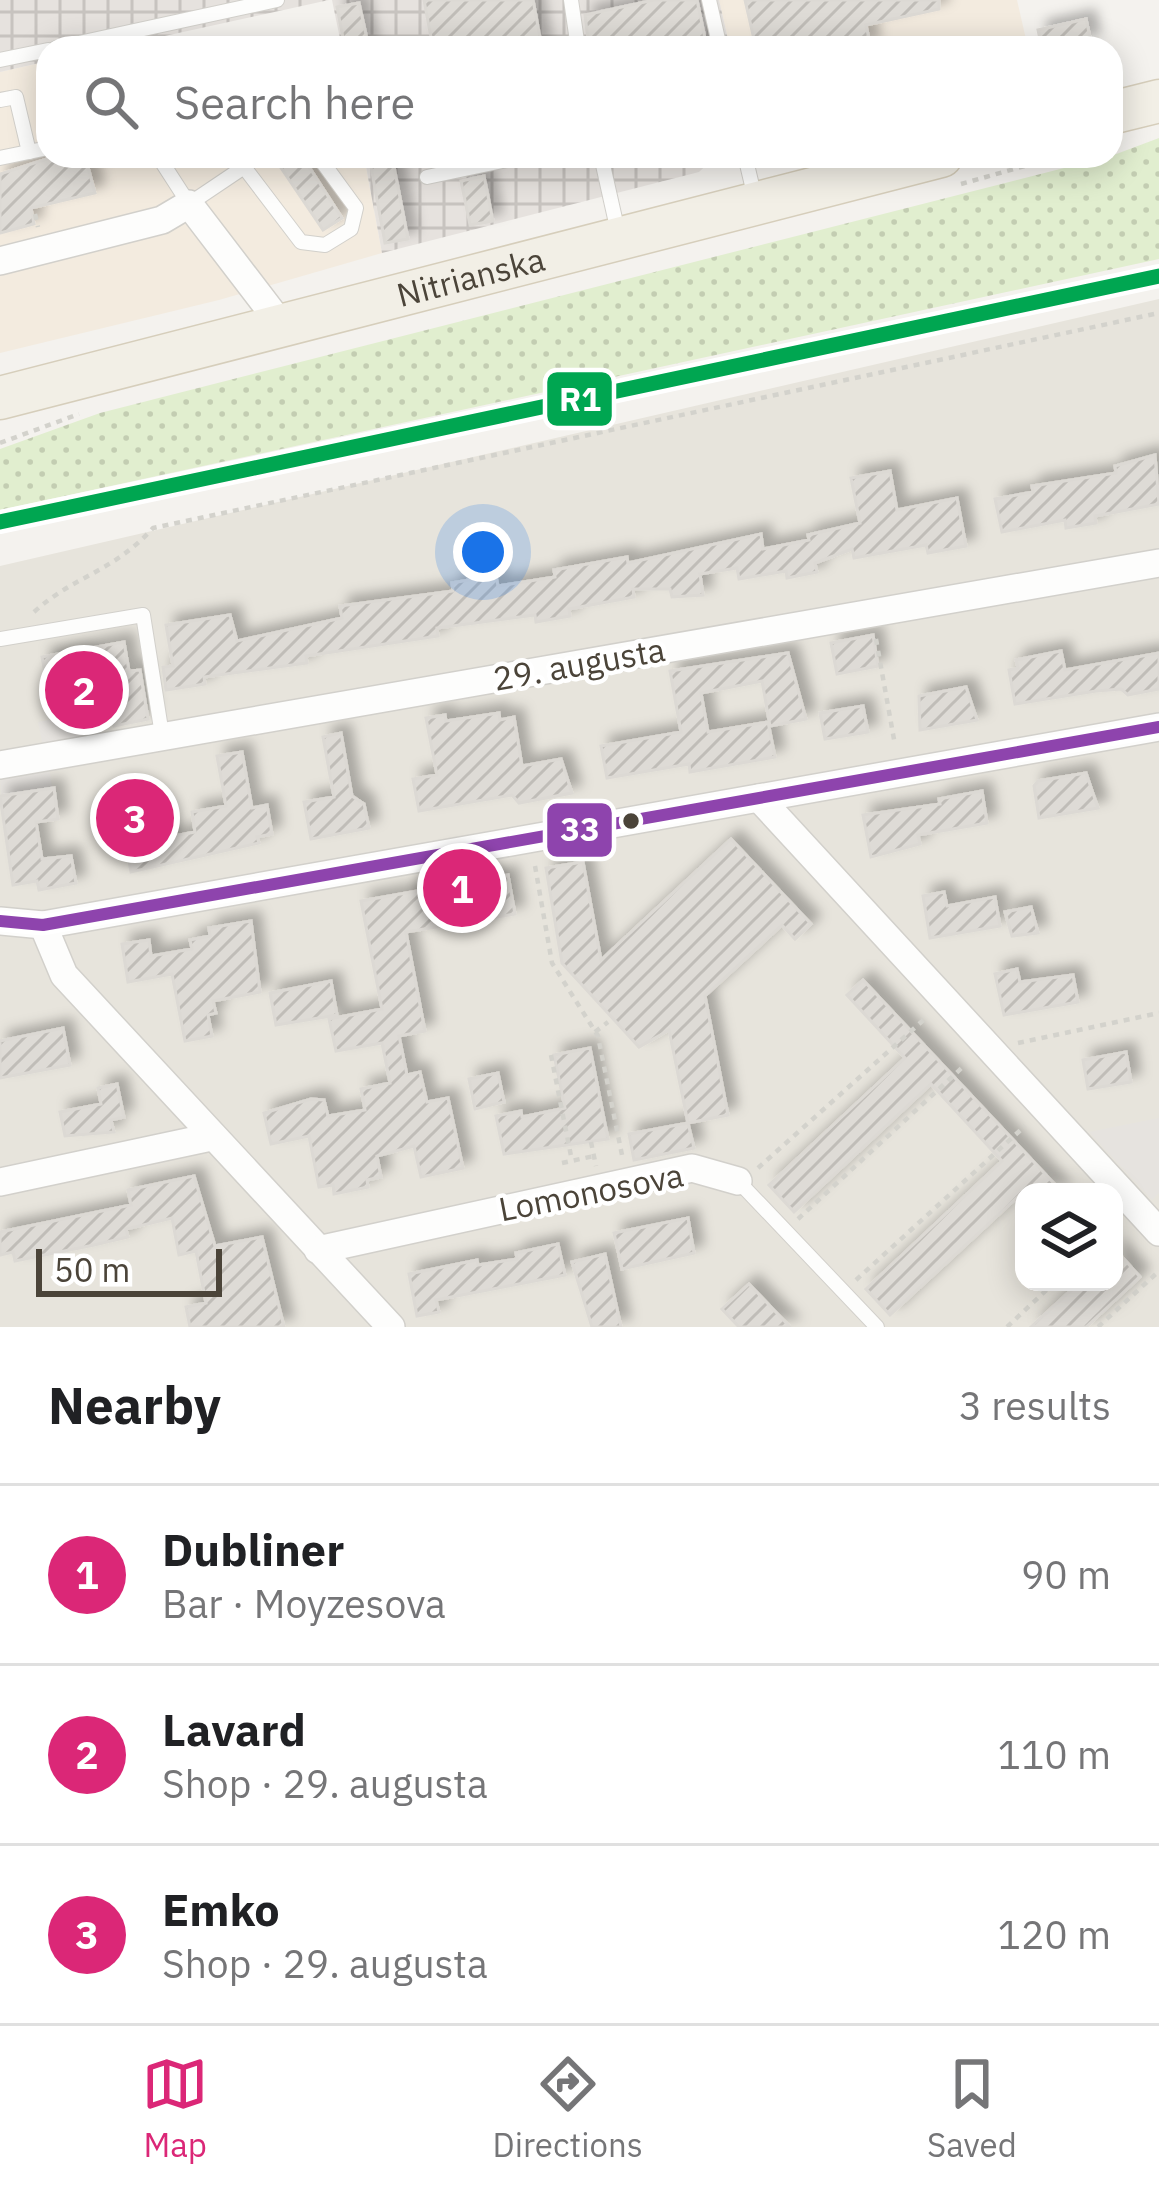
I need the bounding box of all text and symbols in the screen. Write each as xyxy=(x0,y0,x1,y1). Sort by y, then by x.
search box xyxy=(36,36,1123,168)
icon: search xyxy=(78,69,144,135)
text: Search here xyxy=(174,73,415,131)
street label: Nitrianska xyxy=(392,237,549,316)
line badge: R1 xyxy=(545,370,614,428)
text: R1 xyxy=(559,377,601,420)
your location xyxy=(453,522,513,582)
street label: 29. augusta xyxy=(490,627,668,700)
pin: 2 xyxy=(45,645,123,735)
pin: 3 xyxy=(96,773,174,863)
line badge: 33 xyxy=(545,801,614,859)
text: 33 xyxy=(560,807,600,850)
unlabelled marker xyxy=(620,810,642,832)
pin: 1 xyxy=(423,843,501,933)
street label: Lomonosova xyxy=(495,1153,687,1230)
map controls xyxy=(1015,1183,1123,1291)
button: layers xyxy=(1015,1183,1123,1291)
scale bar xyxy=(36,1243,222,1296)
text: 50 m xyxy=(54,1248,130,1291)
text: Nearby xyxy=(48,1372,221,1438)
text: 3 results xyxy=(959,1380,1111,1431)
text: Dubliner xyxy=(162,1520,344,1578)
text: 1 xyxy=(75,1549,99,1600)
text: 90 m xyxy=(1021,1549,1111,1600)
text: Bar · Moyzesova xyxy=(162,1578,446,1629)
text: Lavard xyxy=(162,1700,306,1758)
text: 2 xyxy=(75,1729,99,1780)
text: 110 m xyxy=(998,1729,1111,1780)
text: Shop · 29. augusta xyxy=(162,1758,488,1809)
text: Emko xyxy=(162,1880,280,1938)
text: 3 xyxy=(75,1909,99,1960)
text: 120 m xyxy=(998,1909,1111,1960)
text: Shop · 29. augusta xyxy=(162,1938,488,1989)
tab: Map xyxy=(142,2051,208,2166)
tab: Directions xyxy=(493,2051,643,2166)
tab: Saved xyxy=(927,2051,1017,2166)

